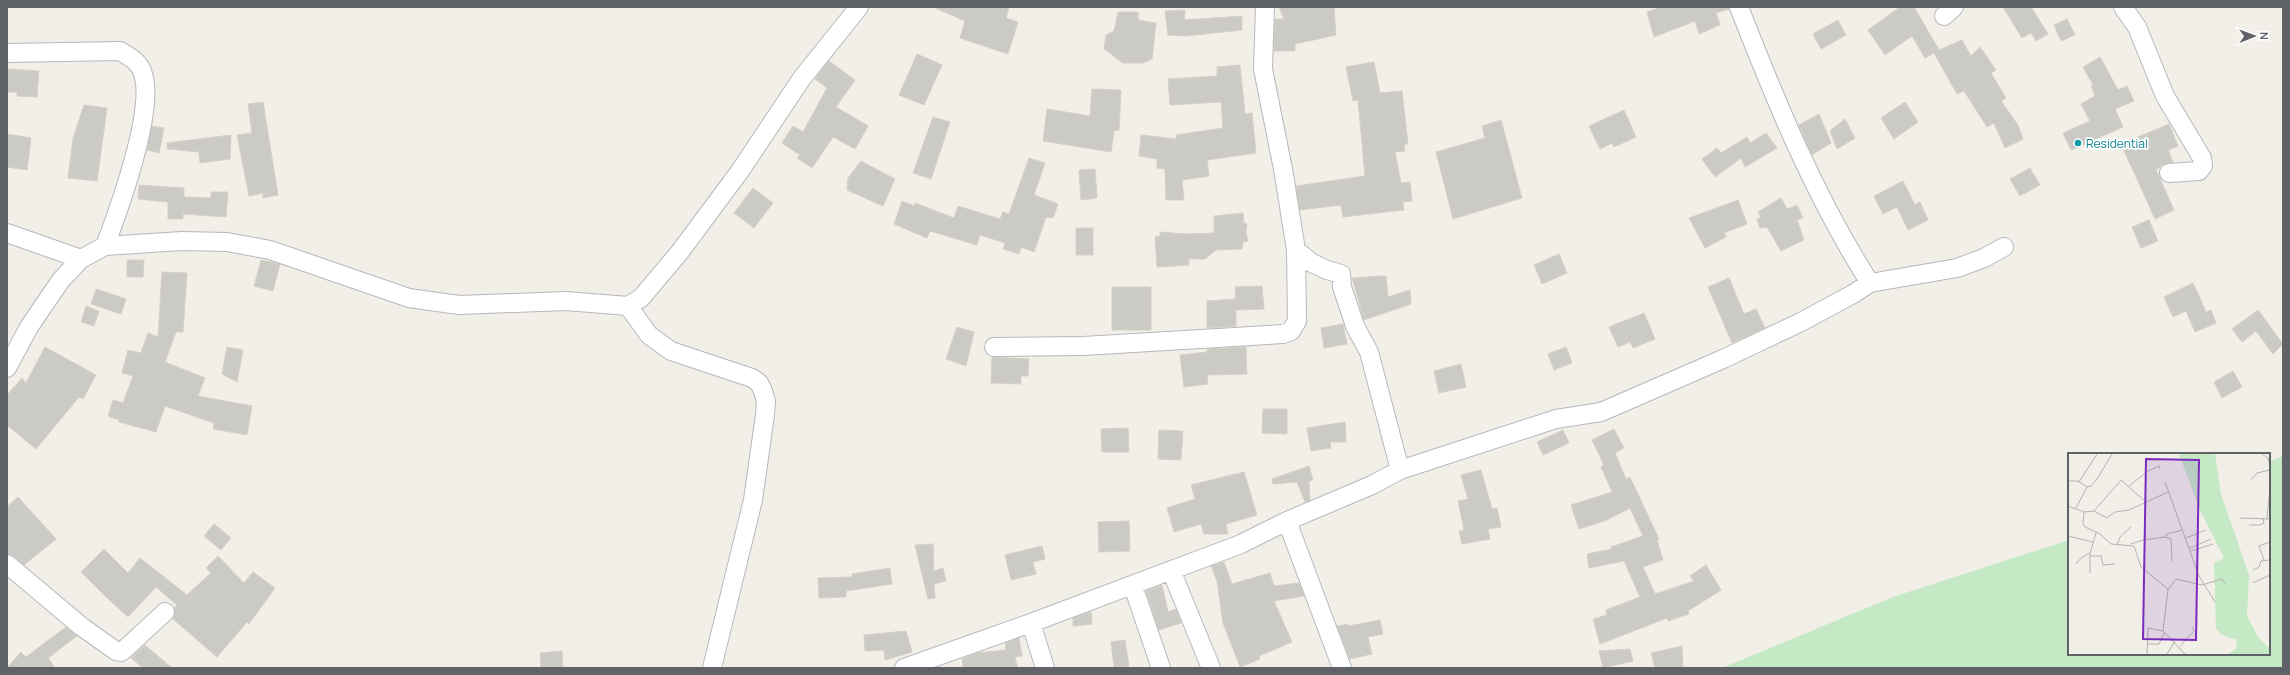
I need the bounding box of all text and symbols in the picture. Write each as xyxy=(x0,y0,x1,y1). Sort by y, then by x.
north arrow xyxy=(2234,16,2274,56)
text: N xyxy=(2257,32,2272,40)
place label: Residential xyxy=(2086,135,2148,152)
marker: Residential xyxy=(2073,138,2083,148)
inset map xyxy=(2068,453,2270,655)

